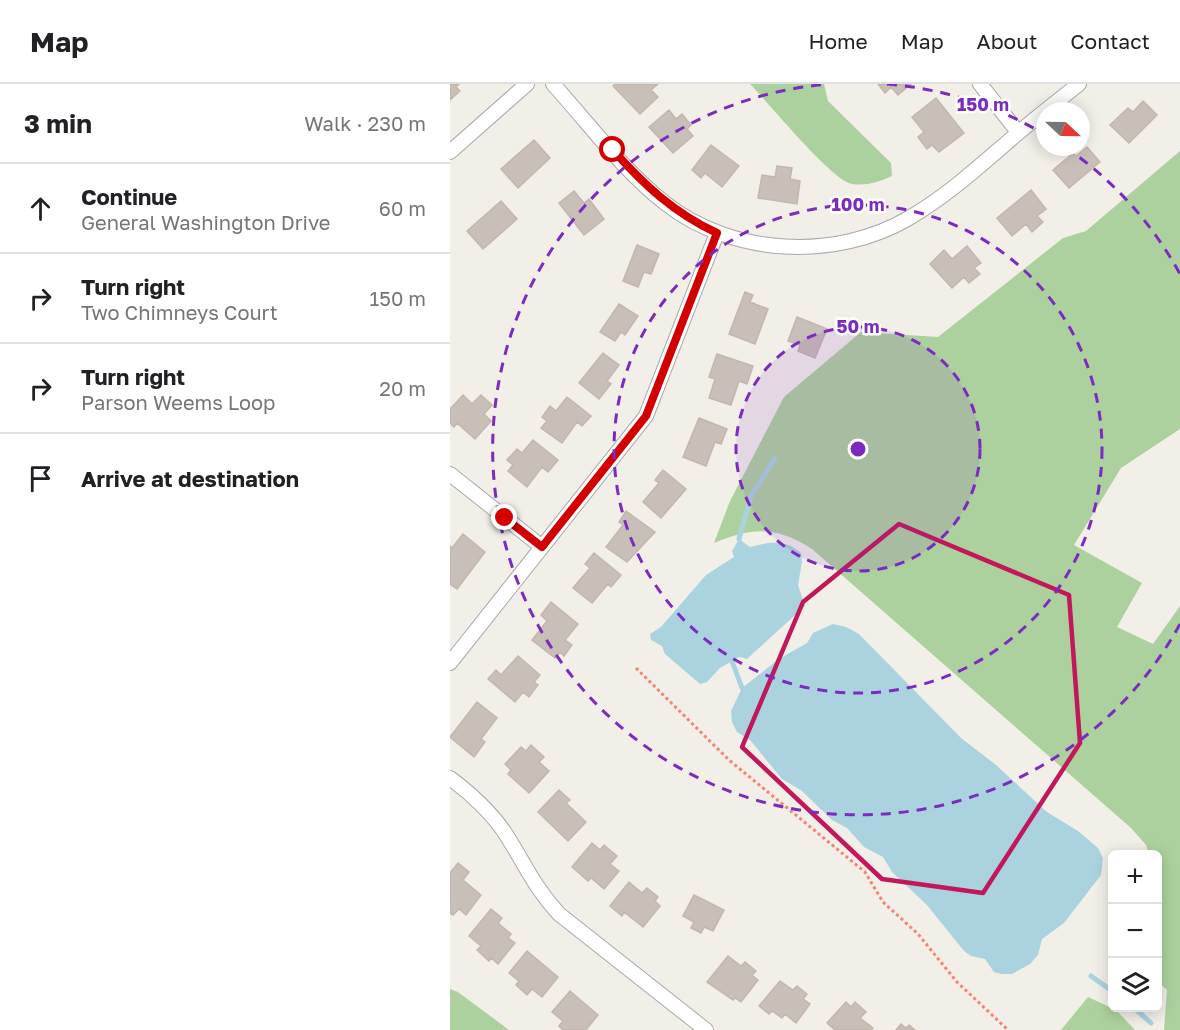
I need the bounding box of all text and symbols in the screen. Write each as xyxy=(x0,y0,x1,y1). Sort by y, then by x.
text: Map xyxy=(30,25,88,58)
text: Home xyxy=(808,28,868,54)
text: Map xyxy=(901,28,944,54)
text: About xyxy=(977,28,1037,54)
text: Contact xyxy=(1070,28,1150,54)
text: 150 m xyxy=(957,93,1009,115)
north arrow xyxy=(1036,102,1090,156)
text: 3 min xyxy=(24,108,92,139)
text: Walk · 230 m xyxy=(304,111,426,135)
route start xyxy=(599,136,625,162)
text: Continue xyxy=(81,183,177,210)
icon: ahead xyxy=(24,192,57,225)
text: 100 m xyxy=(832,193,884,215)
text: 60 m xyxy=(379,196,426,220)
text: General Washington Drive xyxy=(81,210,330,234)
text: Turn right xyxy=(81,273,185,300)
icon: right xyxy=(24,282,57,315)
text: 150 m xyxy=(370,286,426,310)
text: Two Chimneys Court xyxy=(81,300,278,324)
text: 50 m xyxy=(837,315,879,337)
text: Turn right xyxy=(81,363,185,390)
icon: right xyxy=(24,372,57,405)
text: 20 m xyxy=(379,376,426,400)
text: Parson Weems Loop xyxy=(81,390,275,414)
centre of rings xyxy=(848,439,868,459)
icon: arrive xyxy=(24,462,57,495)
text: Arrive at destination xyxy=(81,465,299,492)
route end xyxy=(491,504,517,530)
map controls xyxy=(1108,850,1162,1012)
button: + xyxy=(1108,850,1162,904)
button: − xyxy=(1108,904,1162,958)
button: layers xyxy=(1108,958,1162,1012)

